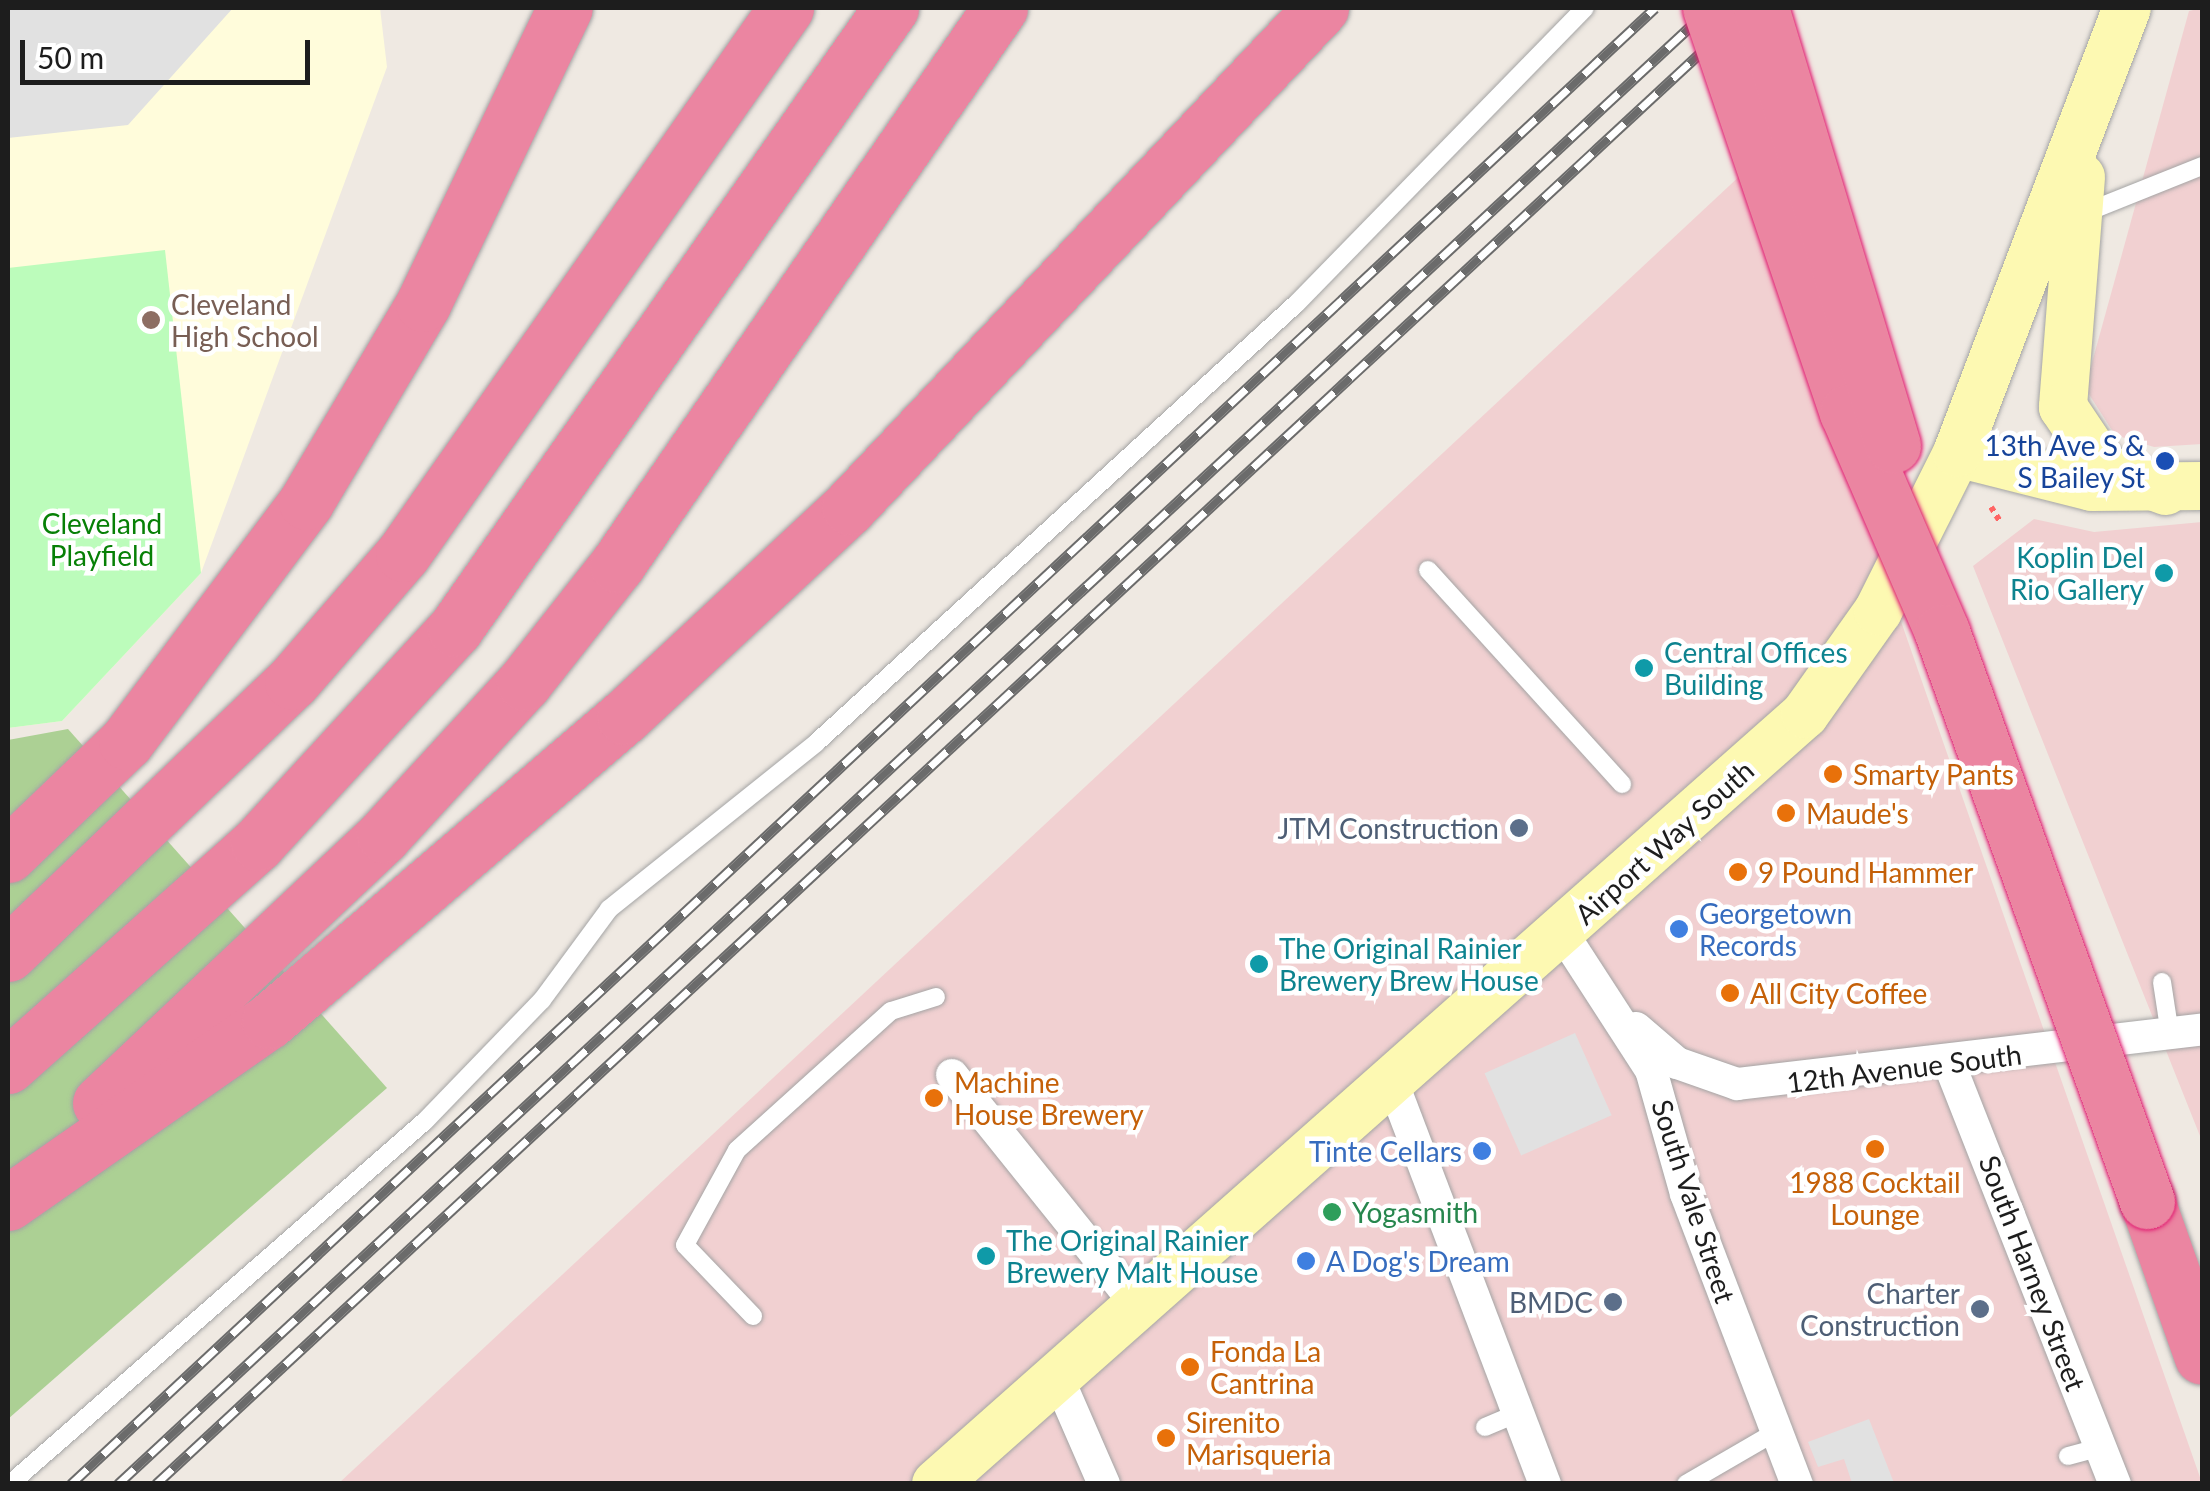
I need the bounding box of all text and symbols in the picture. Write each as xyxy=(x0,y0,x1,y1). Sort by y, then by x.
scale bar xyxy=(25,20,315,82)
text: 50 m xyxy=(37,39,104,75)
place label: Cleveland High School xyxy=(171,287,319,353)
marker: Cleveland High School xyxy=(140,309,162,331)
place label: 13th Ave S & S Bailey St xyxy=(1984,428,2145,494)
marker: 13th Ave S & S Bailey St xyxy=(2154,450,2176,472)
park label: Cleveland Playfield xyxy=(42,506,162,572)
place label: Koplin Del Rio Gallery xyxy=(2010,540,2144,606)
marker: Koplin Del Rio Gallery xyxy=(2153,562,2175,584)
place label: Central Offices Building xyxy=(1664,635,1848,701)
marker: Central Offices Building xyxy=(1633,657,1655,679)
street label: Airport Way South xyxy=(1567,753,1761,931)
place label: Smarty Pants xyxy=(1853,757,2015,791)
marker: Smarty Pants xyxy=(1822,763,1844,785)
place label: Maude's xyxy=(1806,796,1909,830)
marker: Maude's xyxy=(1775,802,1797,824)
place label: JTM Construction xyxy=(1277,811,1499,845)
marker: JTM Construction xyxy=(1508,817,1530,839)
place label: 9 Pound Hammer xyxy=(1758,855,1973,889)
marker: 9 Pound Hammer xyxy=(1727,861,1749,883)
place label: Georgetown Records xyxy=(1699,896,1852,962)
marker: Georgetown Records xyxy=(1668,918,1690,940)
place label: The Original Rainier Brewery Brew House xyxy=(1279,931,1540,997)
marker: The Original Rainier Brewery Brew House xyxy=(1248,953,1270,975)
place label: All City Coffee xyxy=(1750,976,1928,1010)
marker: All City Coffee xyxy=(1719,982,1741,1004)
street label: 12th Avenue South xyxy=(1784,1037,2024,1099)
place label: Machine House Brewery xyxy=(954,1065,1144,1131)
marker: Machine House Brewery xyxy=(923,1087,945,1109)
street label: South Vale Street xyxy=(1645,1095,1743,1307)
place label: Tinte Cellars xyxy=(1309,1134,1462,1168)
marker: 1988 Cocktail Lounge xyxy=(1864,1138,1886,1160)
marker: Tinte Cellars xyxy=(1471,1140,1493,1162)
street label: South Harney Street xyxy=(1973,1150,2093,1396)
place label: 1988 Cocktail Lounge xyxy=(1789,1165,1961,1231)
place label: Yogasmith xyxy=(1352,1195,1478,1229)
marker: Yogasmith xyxy=(1321,1201,1343,1223)
place label: The Original Rainier Brewery Malt House xyxy=(1006,1223,1259,1289)
place label: A Dog's Dream xyxy=(1326,1244,1511,1278)
marker: The Original Rainier Brewery Malt House xyxy=(975,1245,997,1267)
marker: A Dog's Dream xyxy=(1295,1250,1317,1272)
place label: Charter Construction xyxy=(1800,1276,1960,1342)
place label: BMDC xyxy=(1509,1285,1593,1319)
marker: BMDC xyxy=(1602,1291,1624,1313)
marker: Charter Construction xyxy=(1969,1298,1991,1320)
place label: Fonda La Cantrina xyxy=(1210,1334,1321,1400)
marker: Fonda La Cantrina xyxy=(1179,1356,1201,1378)
place label: Sirenito Marisqueria xyxy=(1186,1405,1331,1471)
marker: Sirenito Marisqueria xyxy=(1155,1427,1177,1449)

